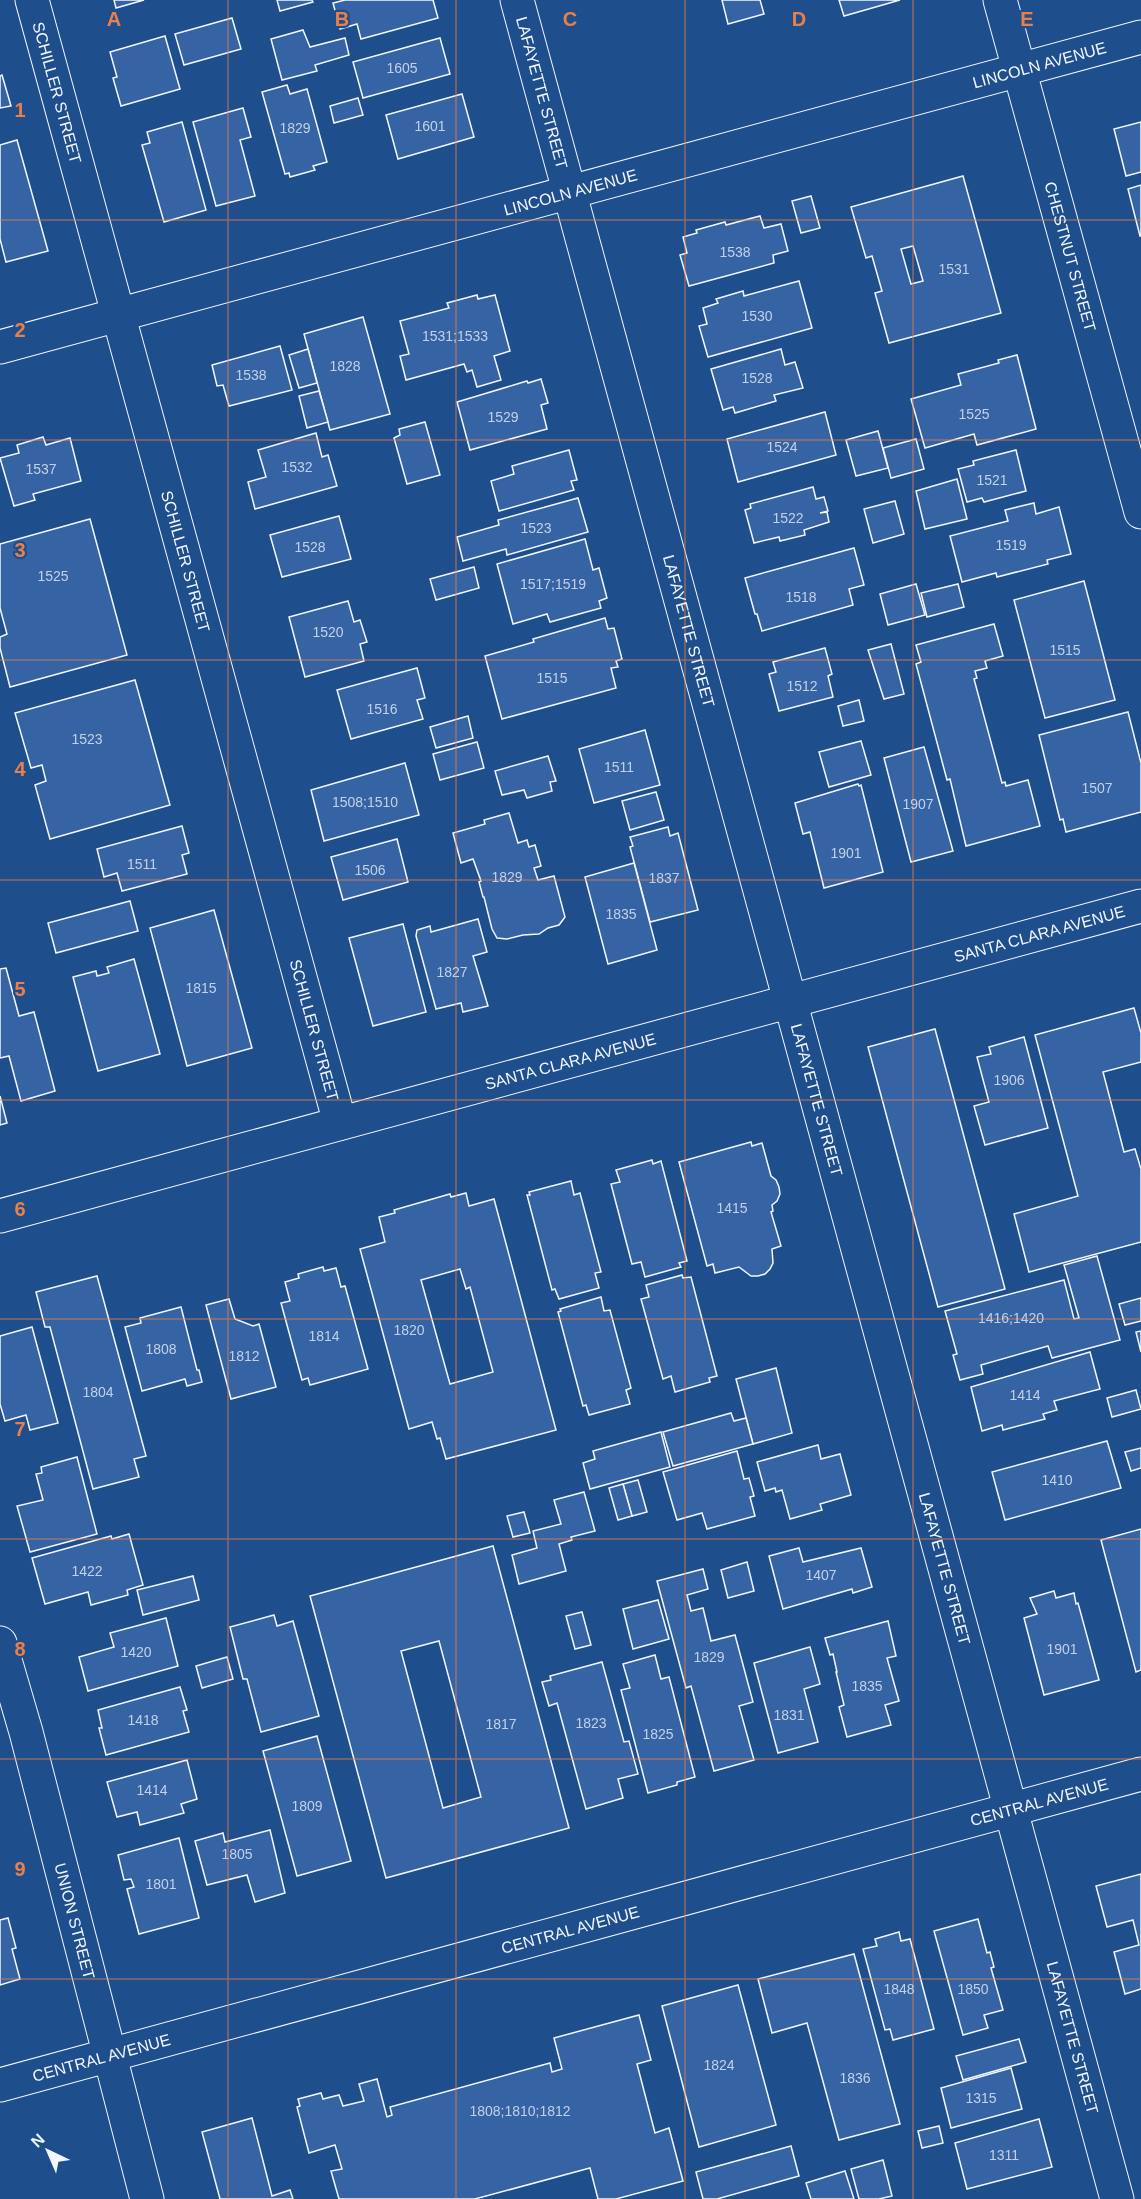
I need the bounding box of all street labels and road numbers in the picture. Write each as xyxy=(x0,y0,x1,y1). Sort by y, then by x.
street label: LAFAYETTE STREET xyxy=(513,15,571,171)
street label: SCHILLER STREET xyxy=(29,20,84,166)
street label: LINCOLN AVENUE xyxy=(971,39,1108,91)
street label: LINCOLN AVENUE xyxy=(502,166,639,219)
street label: CHESTNUT STREET xyxy=(1041,180,1099,334)
street label: SCHILLER STREET xyxy=(158,489,213,634)
street label: LAFAYETTE STREET xyxy=(660,553,718,709)
street label: SANTA CLARA AVENUE xyxy=(952,903,1127,965)
street label: SCHILLER STREET xyxy=(287,958,342,1103)
street label: LAFAYETTE STREET xyxy=(788,1022,846,1178)
street label: SANTA CLARA AVENUE xyxy=(483,1030,658,1093)
street label: LAFAYETTE STREET xyxy=(916,1491,973,1647)
street label: CENTRAL AVENUE xyxy=(968,1775,1110,1829)
street label: UNION STREET xyxy=(51,1861,98,1981)
street label: CENTRAL AVENUE xyxy=(499,1903,641,1957)
street label: LAFAYETTE STREET xyxy=(1044,1960,1101,2116)
street label: CENTRAL AVENUE xyxy=(31,2031,172,2085)

